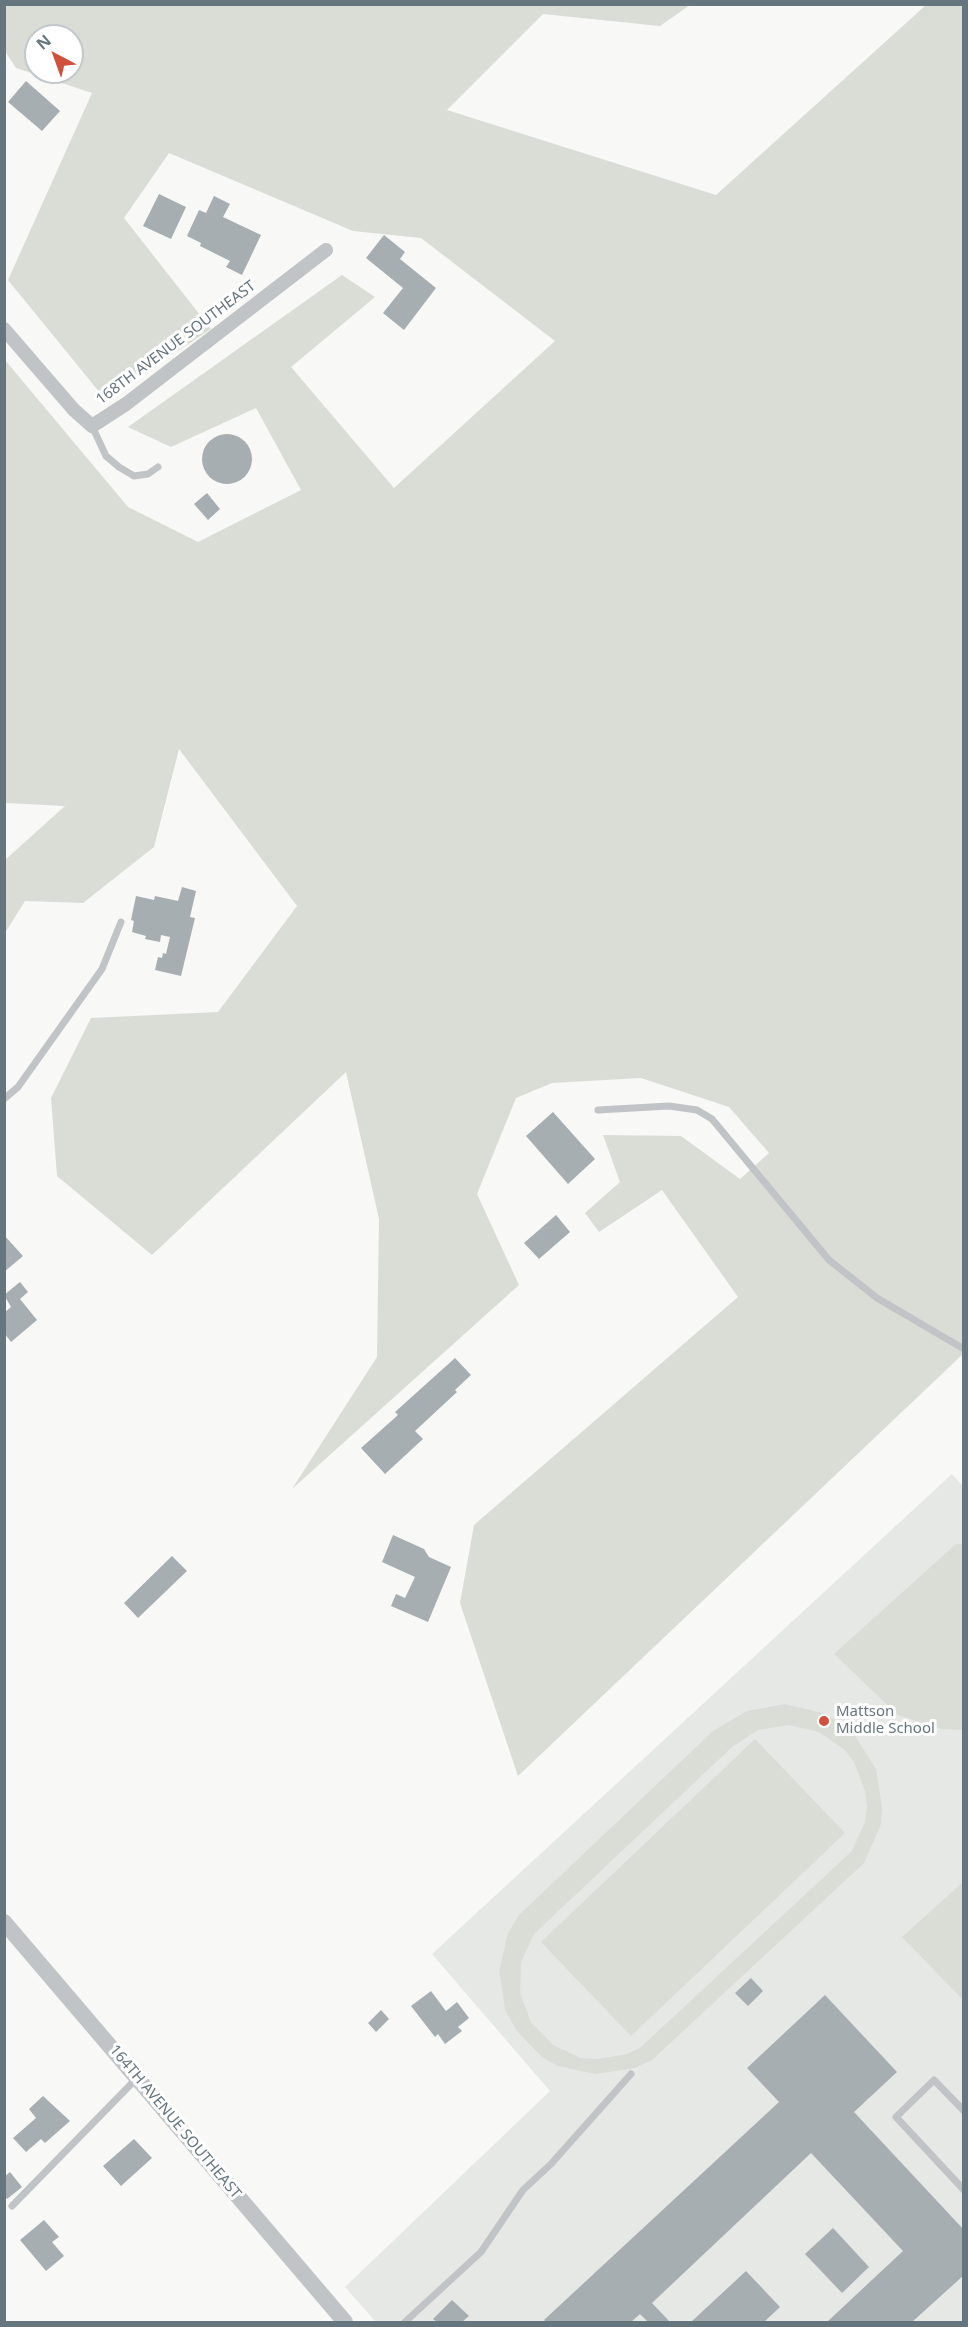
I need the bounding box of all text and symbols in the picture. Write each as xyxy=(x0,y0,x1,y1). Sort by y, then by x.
north arrow xyxy=(24,24,84,84)
text: N xyxy=(31,29,56,55)
street label: 168TH AVENUE SOUTHEAST xyxy=(93,277,259,409)
place label: Mattson Middle School xyxy=(836,1703,935,1738)
marker: Mattson Middle School xyxy=(817,1714,831,1728)
street label: 164TH AVENUE SOUTHEAST xyxy=(105,2042,245,2202)

